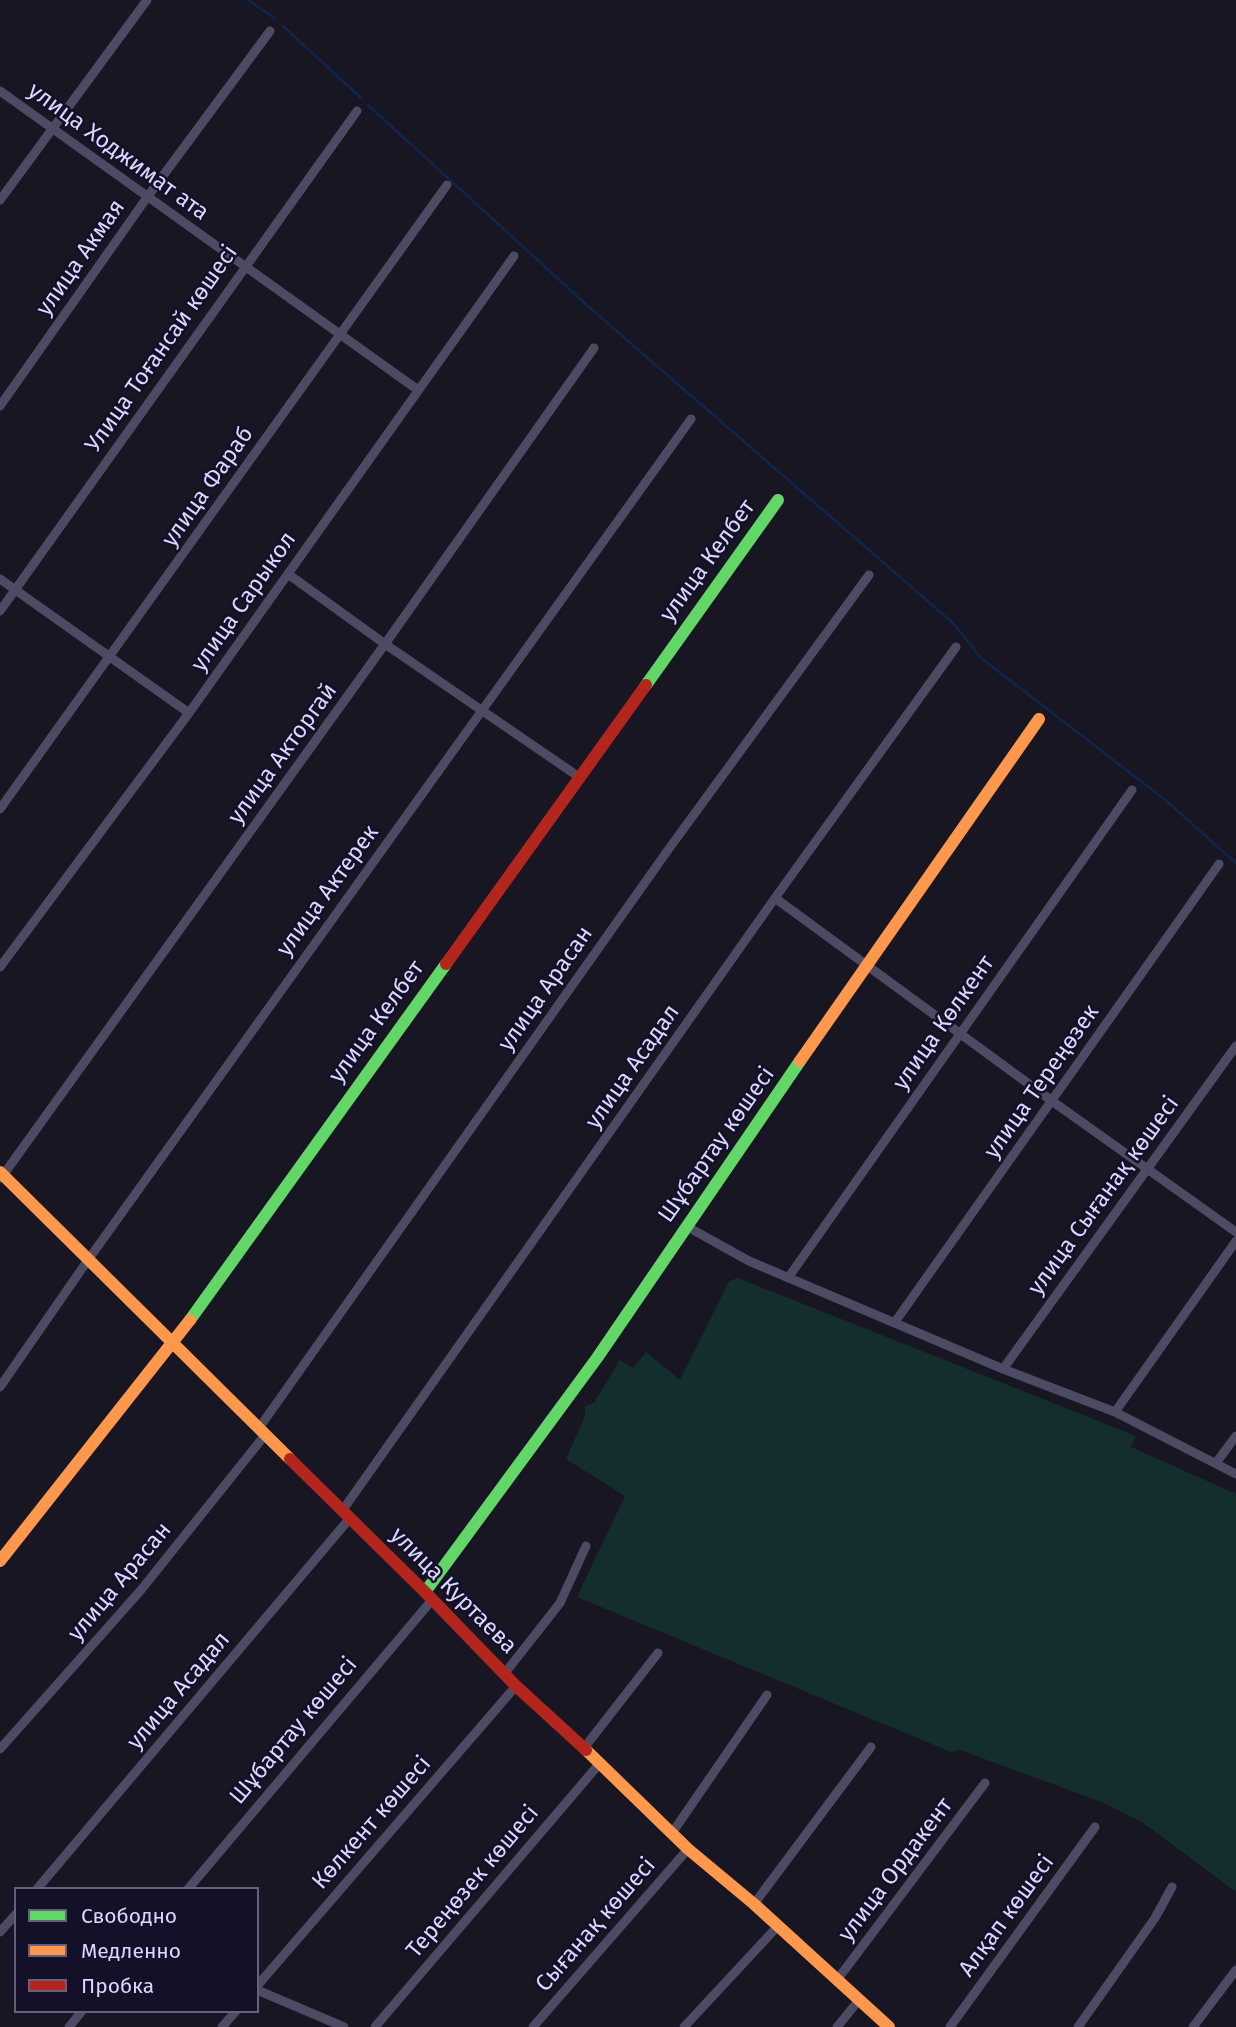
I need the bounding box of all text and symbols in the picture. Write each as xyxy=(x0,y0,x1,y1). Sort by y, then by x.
street label: улица Ходжимат ата xyxy=(22,77,214,227)
street label: улица Акмая xyxy=(31,194,131,322)
street label: Улица Тоғансай көшесі xyxy=(80,240,244,458)
street label: улица Фараб xyxy=(156,422,260,552)
street label: улица Келбет xyxy=(654,494,762,628)
street label: улица Сарыкол xyxy=(186,527,302,677)
street label: улица Акторгай xyxy=(223,678,343,830)
street label: улица Актерек xyxy=(271,820,385,962)
street label: улица Арасан xyxy=(493,921,599,1057)
street label: улица Көлкент xyxy=(887,950,1001,1096)
street label: улица Келбет xyxy=(323,955,431,1089)
street label: улица Асадал xyxy=(580,1000,686,1134)
street label: улица Тереңөзек xyxy=(979,1000,1105,1164)
street label: Шұбартау көшесі xyxy=(653,1062,781,1228)
street label: улица Сығанақ көшесі xyxy=(1023,1091,1185,1301)
street label: улица Арасан xyxy=(62,1517,178,1647)
street label: улица Куртаева xyxy=(384,1522,522,1660)
street label: улица Асадал xyxy=(122,1627,236,1755)
street label: Шұбартау көшесі xyxy=(224,1652,364,1810)
street label: Көлкент көшесі xyxy=(307,1751,437,1895)
street label: улица Ордакент xyxy=(833,1793,959,1947)
street label: Тереңөзек көшесі xyxy=(401,1800,545,1964)
street label: Алқап көшесі xyxy=(953,1850,1061,1982)
street label: Сығанақ көшесі xyxy=(530,1852,662,1998)
legend xyxy=(14,1887,259,2013)
text: Свободно xyxy=(81,1903,177,1929)
text: Медленно xyxy=(81,1938,181,1964)
text: Пробка xyxy=(81,1973,154,1999)

